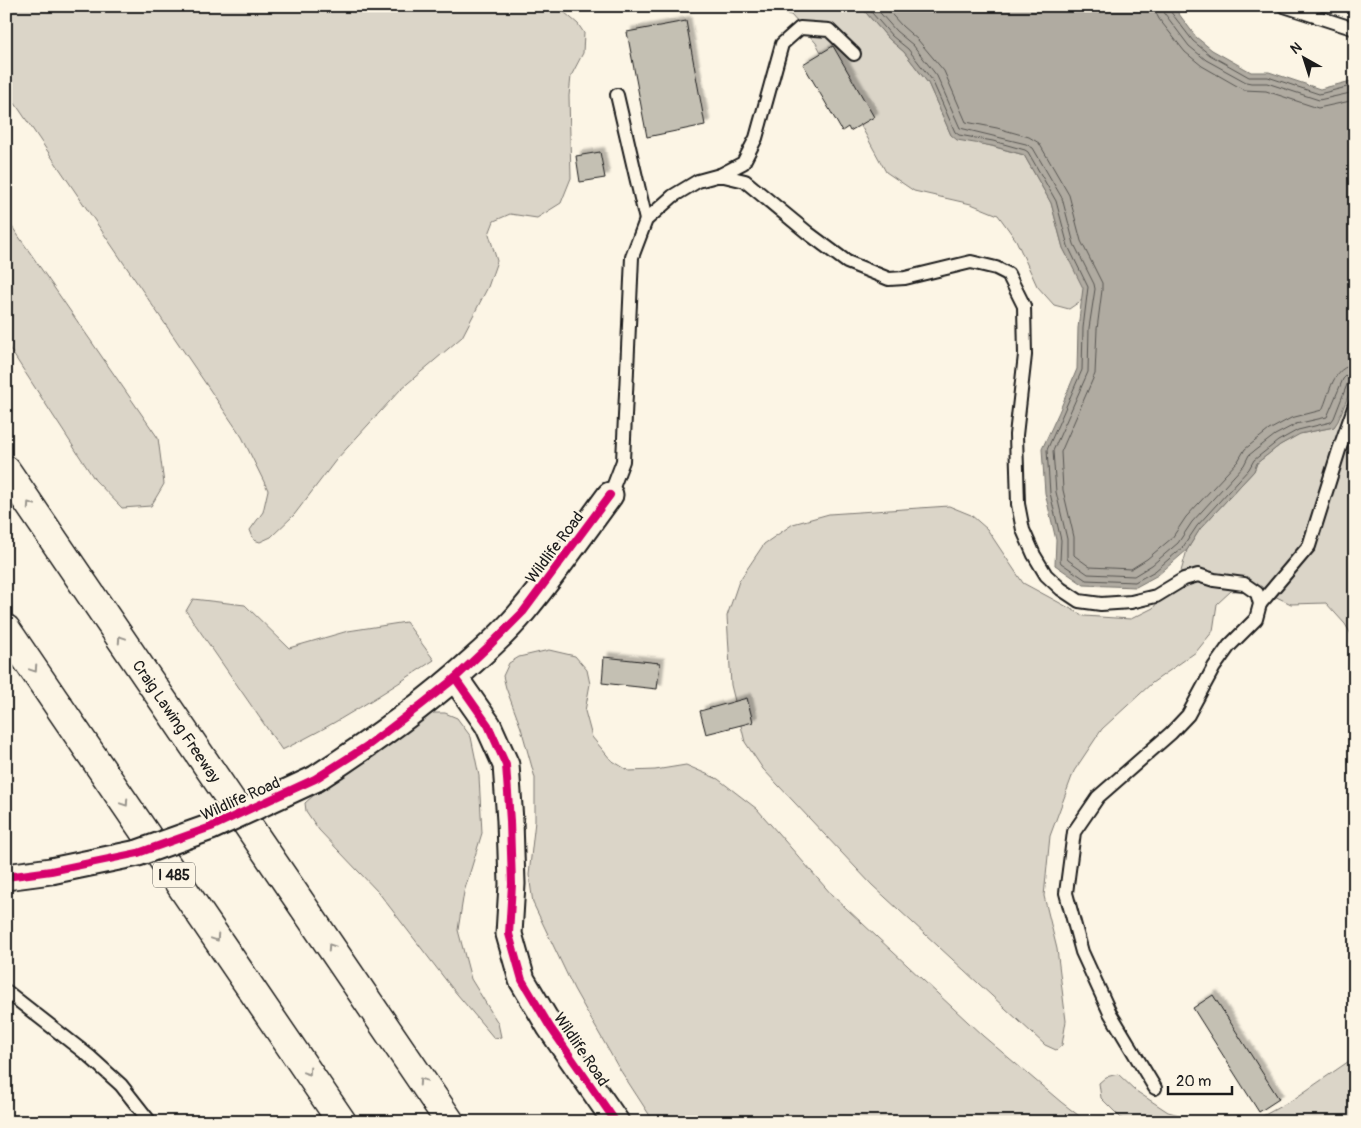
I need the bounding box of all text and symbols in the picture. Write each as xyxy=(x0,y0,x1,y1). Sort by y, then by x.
north arrow xyxy=(1278,32,1328,82)
text: N xyxy=(1287,39,1305,58)
one-way arrow xyxy=(27,501,36,510)
street label: Wildlife Road xyxy=(521,508,588,588)
one-way arrow xyxy=(118,635,127,645)
street label: Craig Lawing Freeway xyxy=(128,656,225,787)
one-way arrow xyxy=(28,663,37,673)
street label: Wildlife Road xyxy=(198,773,283,825)
one-way arrow xyxy=(119,798,128,807)
road number: I 485 xyxy=(153,862,195,888)
one-way arrow xyxy=(210,932,220,941)
one-way arrow xyxy=(328,943,337,953)
street label: Wildlife Road xyxy=(549,1009,613,1090)
scale bar xyxy=(1168,1063,1232,1095)
one-way arrow xyxy=(302,1066,311,1076)
text: 20 m xyxy=(1176,1072,1211,1091)
one-way arrow xyxy=(419,1078,428,1087)

